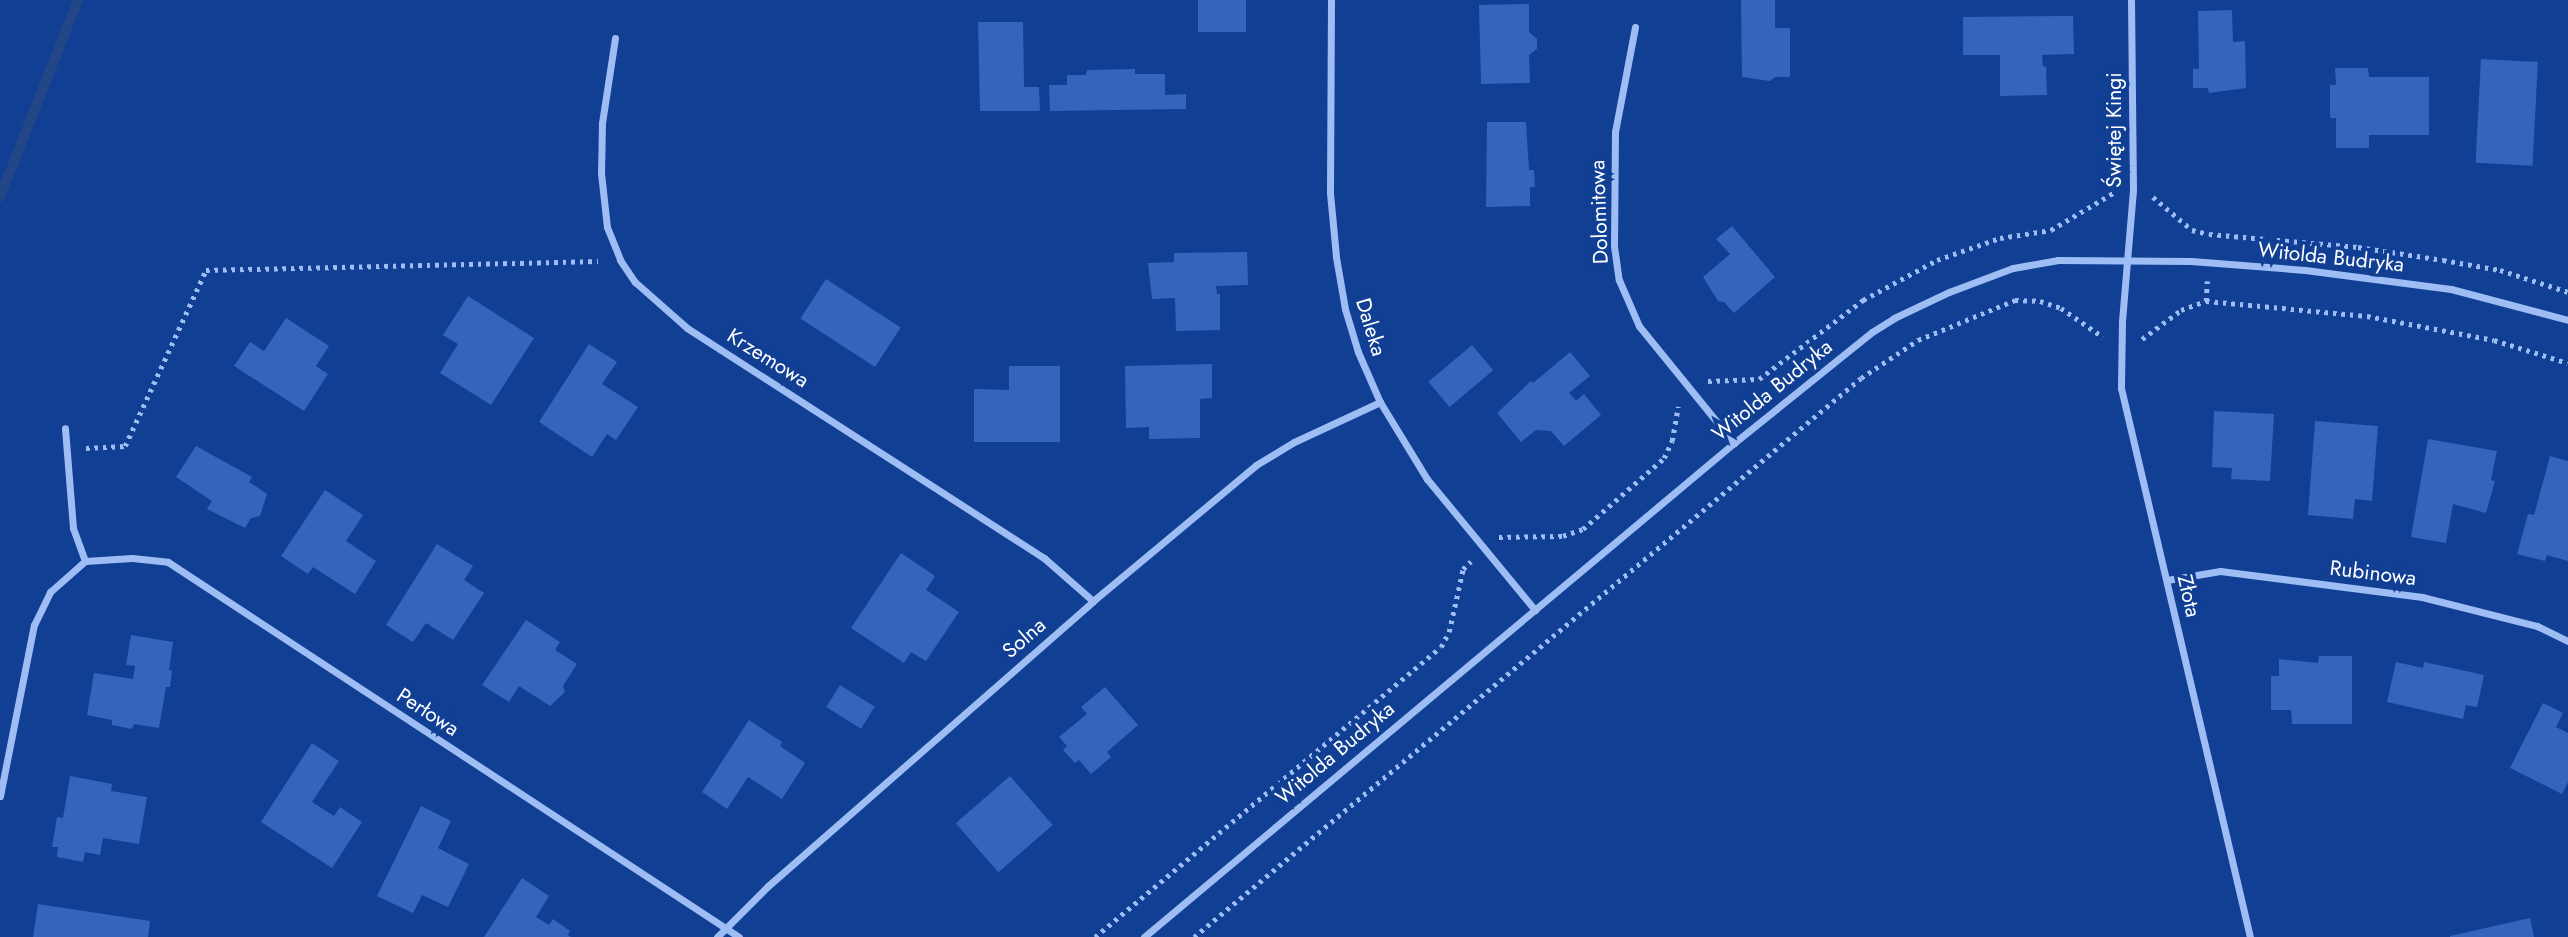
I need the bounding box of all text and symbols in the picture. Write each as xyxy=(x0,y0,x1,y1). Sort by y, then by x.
street label: Świętej Kingi xyxy=(2101,72,2127,188)
street label: Dolomitowa xyxy=(1585,159,1613,265)
street label: Witolda Budryka xyxy=(2257,237,2405,277)
street label: Daleka xyxy=(1350,295,1392,359)
street label: Krzemowa xyxy=(722,323,814,393)
street label: Witolda Budryka xyxy=(1707,334,1837,446)
street label: Rubinowa xyxy=(2328,555,2418,591)
street label: Złota xyxy=(2172,572,2206,620)
street label: Solna xyxy=(997,612,1051,664)
street label: Perłowa xyxy=(392,683,464,741)
street label: Witolda Budryka xyxy=(1271,696,1399,810)

